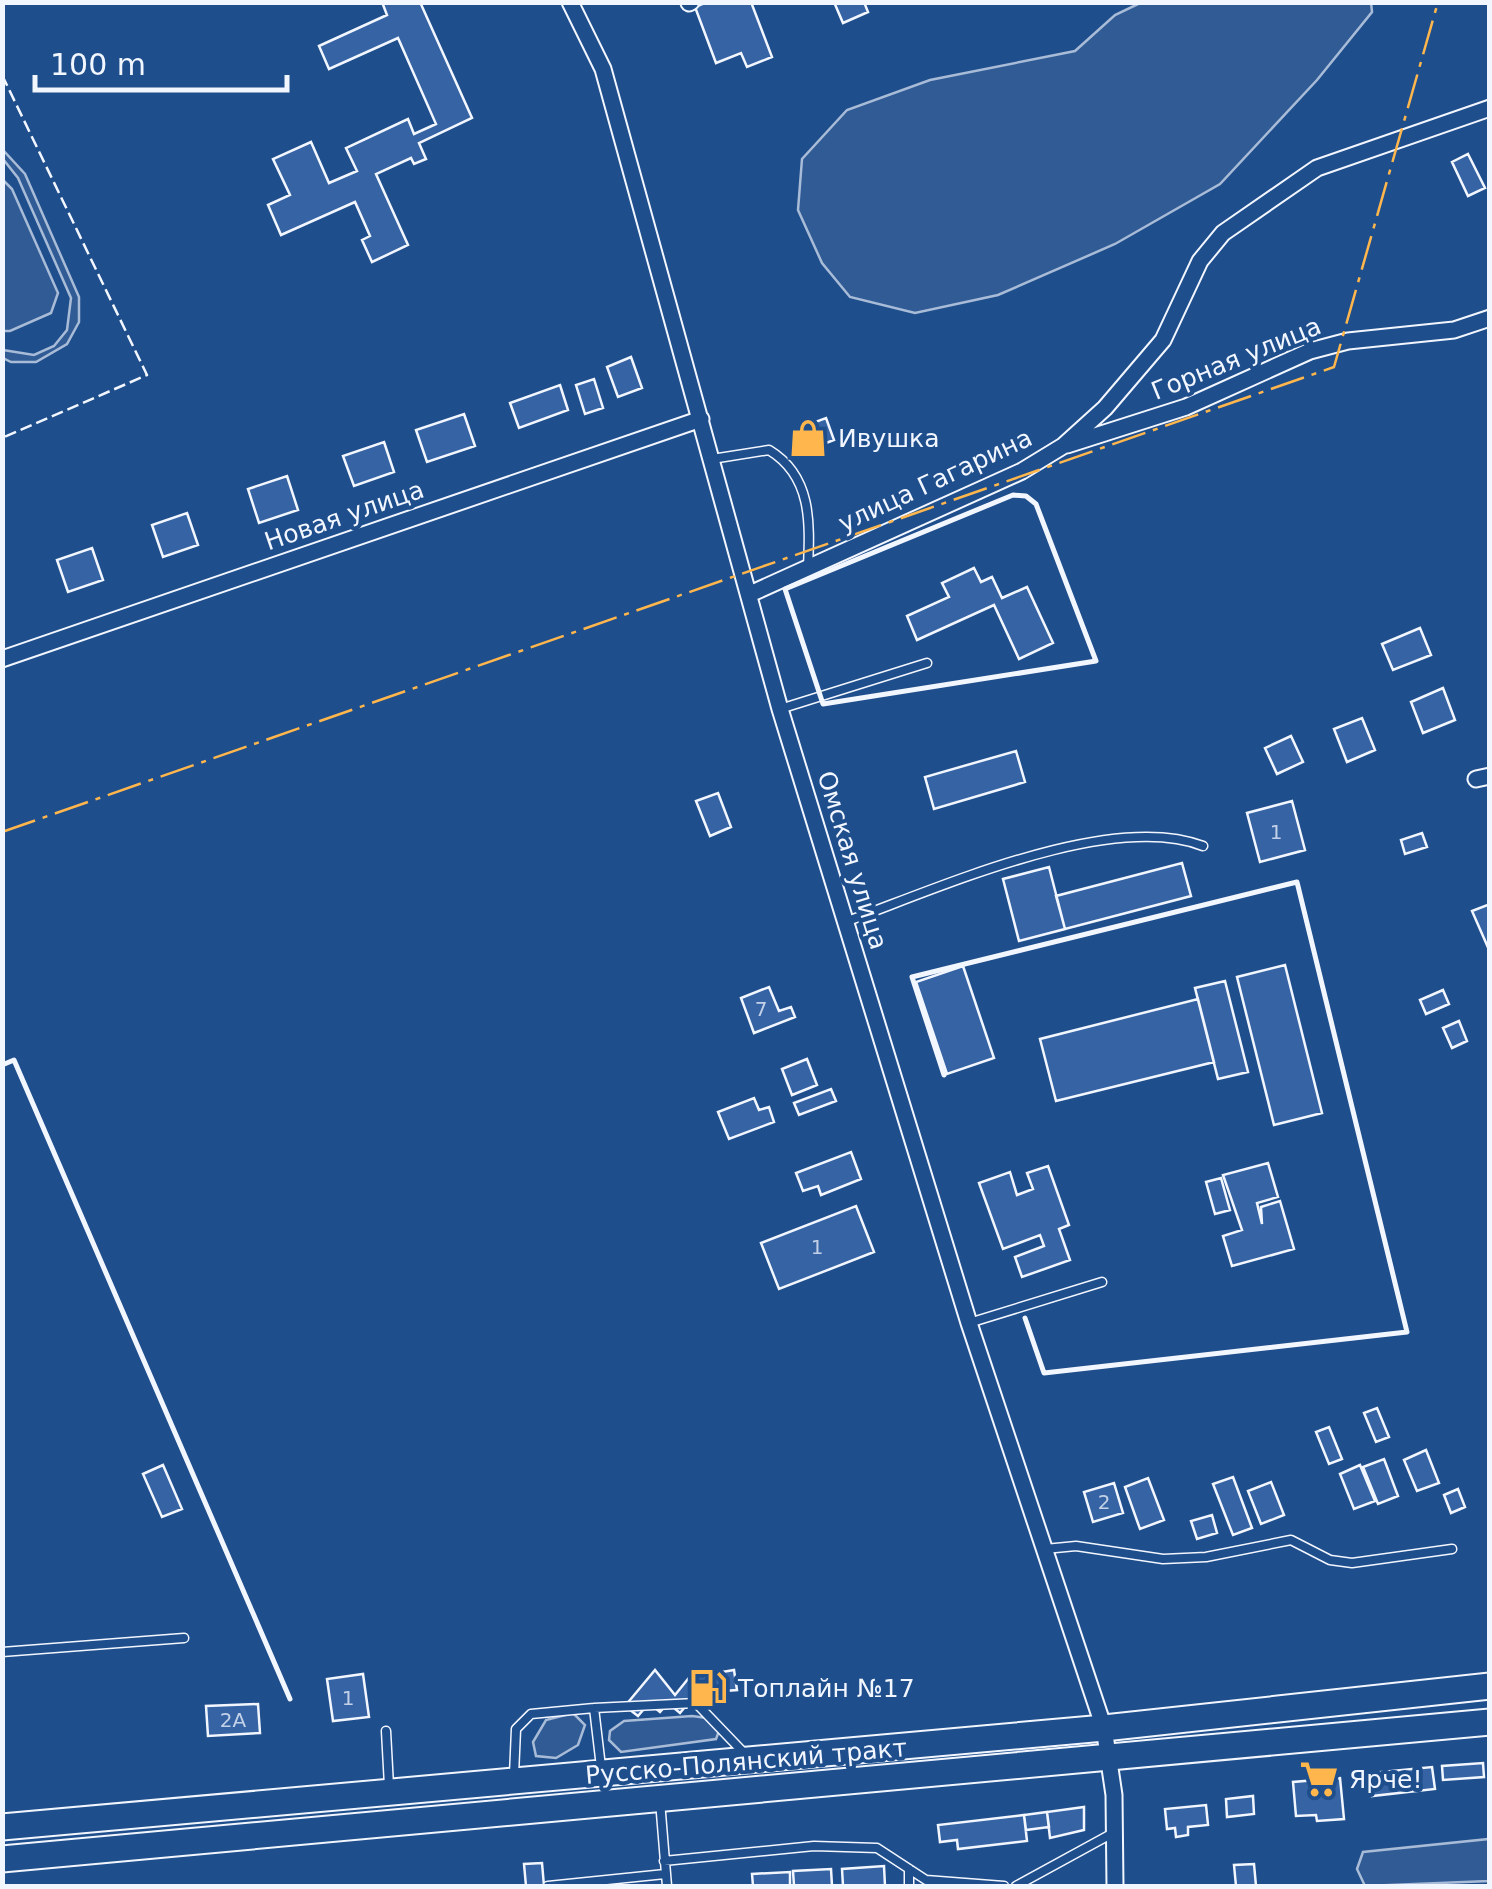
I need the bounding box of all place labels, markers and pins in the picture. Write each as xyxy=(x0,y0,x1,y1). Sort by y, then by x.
shop icon: Ивушка xyxy=(787,417,829,459)
place label: Ивушка xyxy=(838,424,940,453)
fuel station icon: Топлайн №17 xyxy=(687,1667,729,1709)
place label: Топлайн №17 xyxy=(737,1674,915,1703)
supermarket icon: Ярче! xyxy=(1298,1758,1340,1800)
place label: Ярче! xyxy=(1349,1765,1422,1794)

